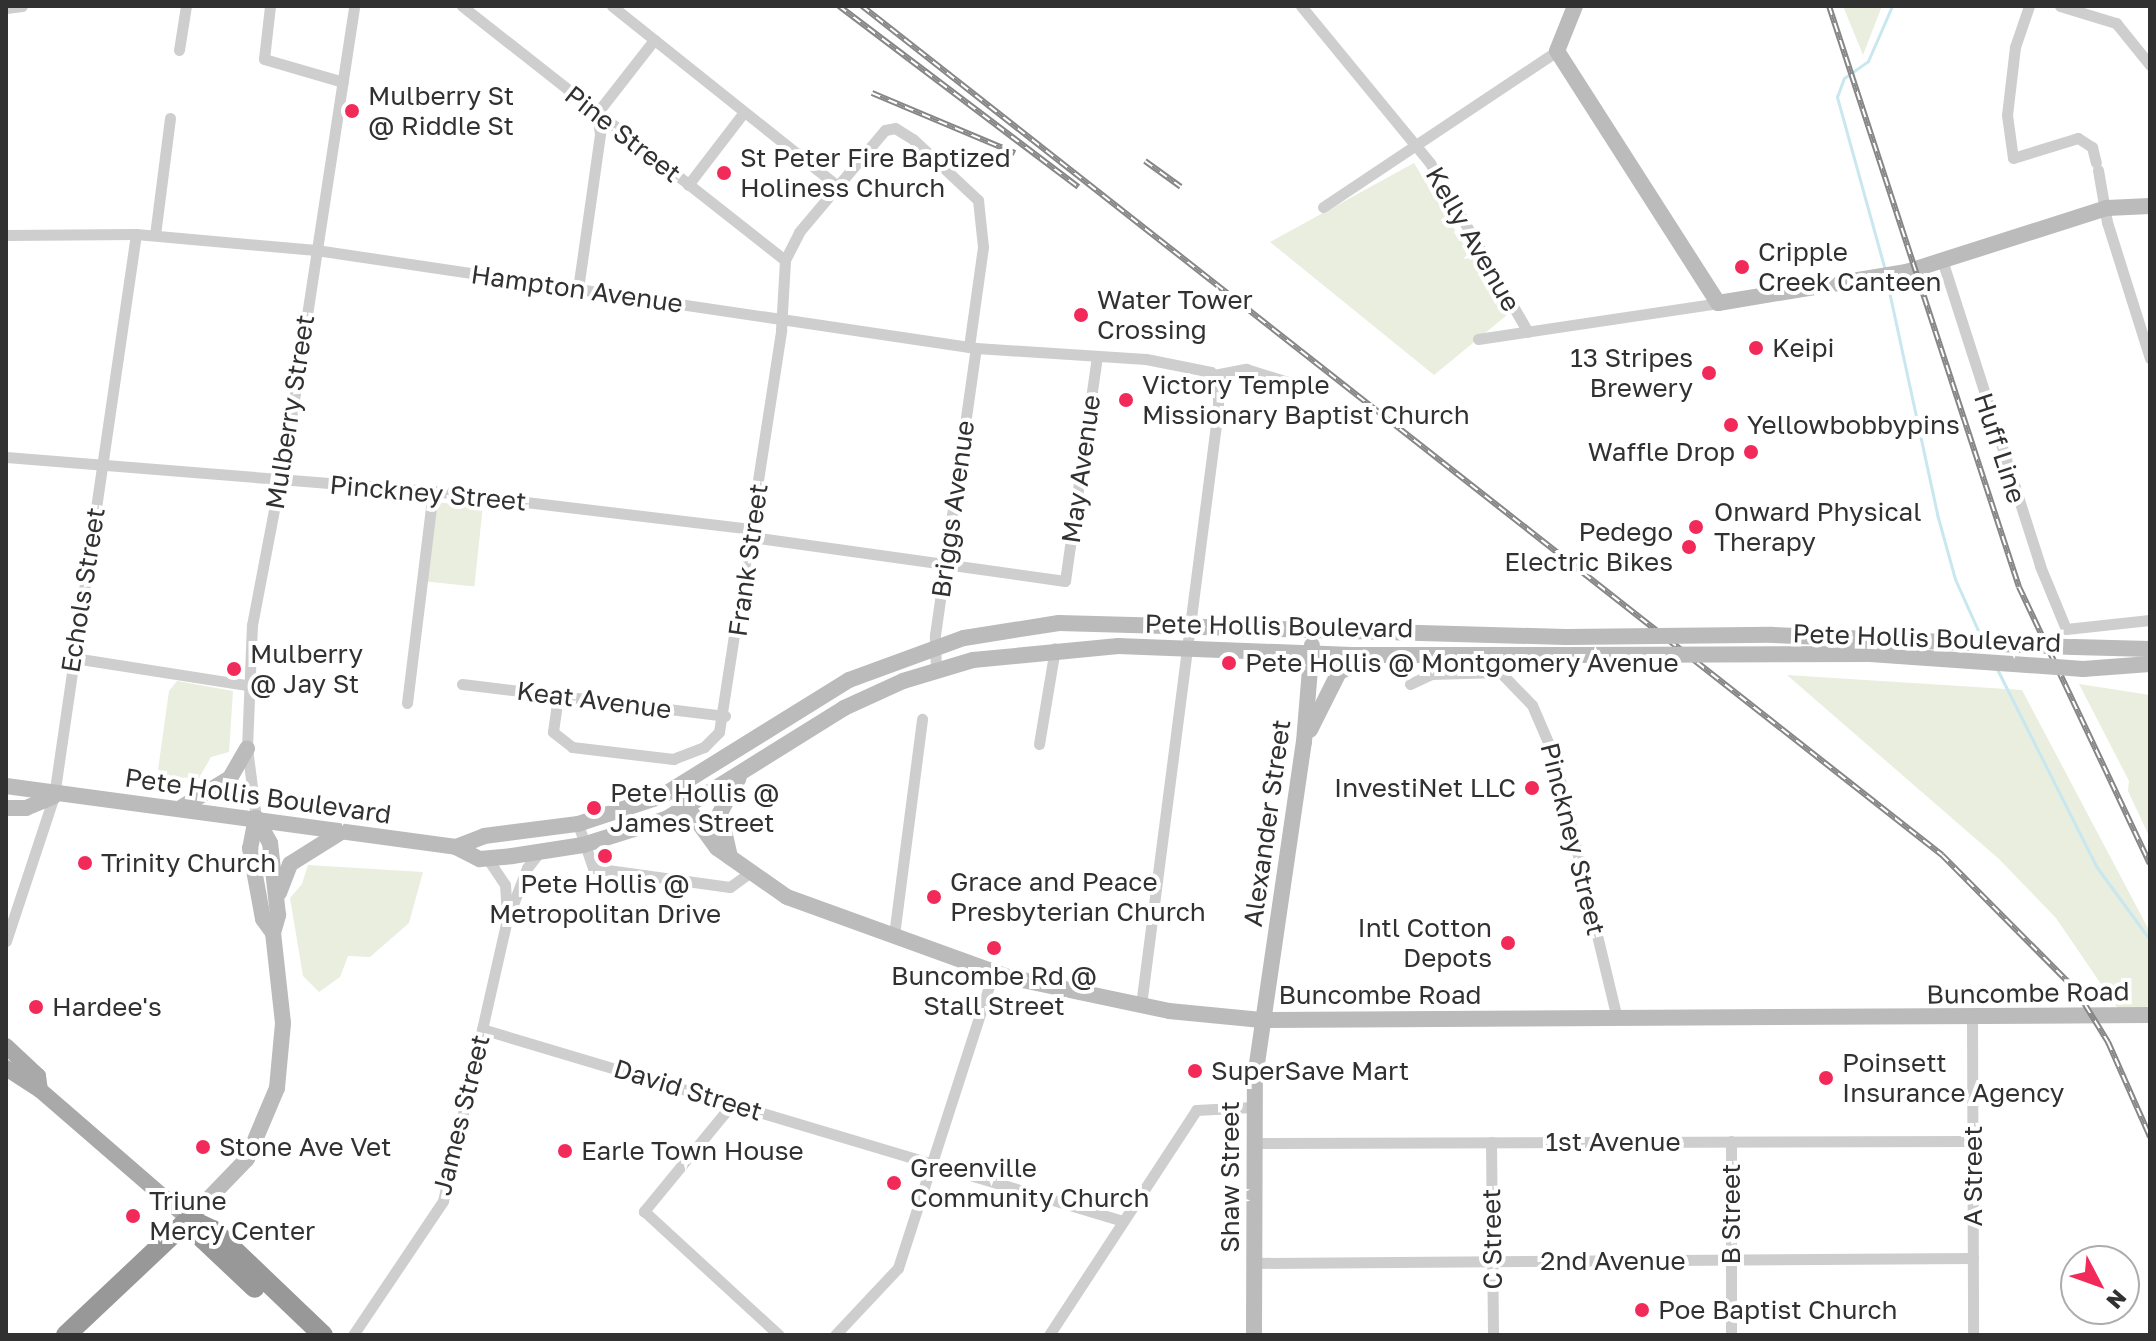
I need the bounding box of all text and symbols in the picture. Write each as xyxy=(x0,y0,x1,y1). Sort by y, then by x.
street label: Pine Street xyxy=(559,79,687,189)
place label: Mulberry St @ Riddle St xyxy=(368,80,514,142)
marker: Mulberry St @ Riddle St xyxy=(343,102,361,120)
place label: St Peter Fire Baptized Holiness Church xyxy=(740,142,1011,204)
street label: Kelly Avenue xyxy=(1419,161,1527,317)
marker: St Peter Fire Baptized Holiness Church xyxy=(715,164,733,182)
place label: Cripple Creek Canteen xyxy=(1758,236,1942,298)
marker: Cripple Creek Canteen xyxy=(1733,258,1751,276)
street label: Hampton Avenue xyxy=(469,259,685,319)
place label: Water Tower Crossing xyxy=(1097,284,1253,346)
marker: Water Tower Crossing xyxy=(1072,306,1090,324)
street label: Mulberry Street xyxy=(259,312,321,512)
place label: Keipi xyxy=(1772,332,1834,364)
marker: Keipi xyxy=(1747,339,1765,357)
place label: 13 Stripes Brewery xyxy=(1570,342,1693,404)
marker: 13 Stripes Brewery xyxy=(1700,364,1718,382)
place label: Victory Temple Missionary Baptist Church xyxy=(1142,369,1470,430)
street label: Huff Line xyxy=(1968,389,2032,507)
marker: Victory Temple Missionary Baptist Church xyxy=(1117,391,1135,409)
street label: May Avenue xyxy=(1055,393,1107,545)
place label: Yellowbobbypins xyxy=(1747,409,1960,441)
marker: Yellowbobbypins xyxy=(1722,416,1740,434)
street label: Briggs Avenue xyxy=(925,418,981,600)
place label: Waffle Drop xyxy=(1588,436,1735,468)
marker: Waffle Drop xyxy=(1742,443,1760,461)
street label: Pinckney Street xyxy=(328,469,528,517)
street label: Frank Street xyxy=(722,481,774,639)
place label: Onward Physical Therapy xyxy=(1714,496,1922,558)
street label: Echols Street xyxy=(55,505,111,675)
place label: Pedego Electric Bikes xyxy=(1504,516,1673,578)
marker: Onward Physical Therapy xyxy=(1685,516,1707,538)
marker: Pedego Electric Bikes xyxy=(1680,538,1698,556)
street label: Pete Hollis Boulevard xyxy=(1144,608,1414,644)
street label: Pete Hollis Boulevard xyxy=(1792,618,2062,658)
place label: Mulberry @ Jay St xyxy=(250,638,363,700)
place label: Pete Hollis @ Montgomery Avenue xyxy=(1245,647,1679,679)
marker: Pete Hollis @ Montgomery Avenue xyxy=(1220,654,1238,672)
marker: Mulberry @ Jay St xyxy=(225,660,243,678)
street label: Keat Avenue xyxy=(515,675,673,725)
street label: Alexander Street xyxy=(1237,717,1297,929)
street label: Pinckney Street xyxy=(1534,739,1612,939)
street label: Pete Hollis Boulevard xyxy=(123,762,393,830)
place label: InvestiNet LLC xyxy=(1334,772,1516,804)
place label: Pete Hollis @ James Street xyxy=(610,777,780,838)
marker: InvestiNet LLC xyxy=(1523,779,1541,797)
marker: Pete Hollis @ James Street xyxy=(585,799,603,817)
place label: Trinity Church xyxy=(101,847,276,879)
marker: Pete Hollis @ Metropolitan Drive xyxy=(596,847,614,865)
marker: Trinity Church xyxy=(76,854,94,872)
place label: Grace and Peace Presbyterian Church xyxy=(950,866,1206,928)
place label: Pete Hollis @ Metropolitan Drive xyxy=(489,868,721,930)
marker: Grace and Peace Presbyterian Church xyxy=(925,888,943,906)
place label: Intl Cotton Depots xyxy=(1357,912,1492,974)
marker: Intl Cotton Depots xyxy=(1499,934,1517,952)
marker: Buncombe Rd @ Stall Street xyxy=(985,939,1003,957)
place label: Buncombe Rd @ Stall Street xyxy=(891,960,1097,1022)
street label: Buncombe Road xyxy=(1926,976,2130,1010)
street label: Buncombe Road xyxy=(1278,979,1482,1011)
place label: Hardee's xyxy=(52,991,162,1023)
marker: Hardee's xyxy=(27,998,45,1016)
street label: James Street xyxy=(426,1031,496,1199)
place label: Poinsett Insurance Agency xyxy=(1842,1047,2064,1108)
street label: David Street xyxy=(610,1053,766,1127)
place label: SuperSave Mart xyxy=(1211,1055,1409,1087)
marker: SuperSave Mart xyxy=(1186,1062,1204,1080)
marker: Poinsett Insurance Agency xyxy=(1817,1069,1835,1087)
street label: Shaw Street xyxy=(1214,1101,1246,1253)
street label: 1st Avenue xyxy=(1545,1126,1681,1158)
street label: A Street xyxy=(1957,1126,1989,1226)
place label: Stone Ave Vet xyxy=(219,1131,392,1163)
place label: Earle Town House xyxy=(581,1135,804,1167)
marker: Stone Ave Vet xyxy=(194,1138,212,1156)
marker: Earle Town House xyxy=(556,1142,574,1160)
place label: Greenville Community Church xyxy=(910,1152,1149,1214)
street label: B Street xyxy=(1715,1164,1747,1264)
marker: Greenville Community Church xyxy=(885,1174,903,1192)
place label: Triune Mercy Center xyxy=(149,1185,315,1246)
street label: C Street xyxy=(1476,1188,1508,1290)
marker: Triune Mercy Center xyxy=(124,1207,142,1225)
street label: 2nd Avenue xyxy=(1540,1245,1686,1277)
north arrow xyxy=(2060,1245,2140,1325)
text: N xyxy=(2101,1285,2133,1315)
place label: Poe Baptist Church xyxy=(1658,1294,1898,1326)
marker: Poe Baptist Church xyxy=(1633,1301,1651,1319)

